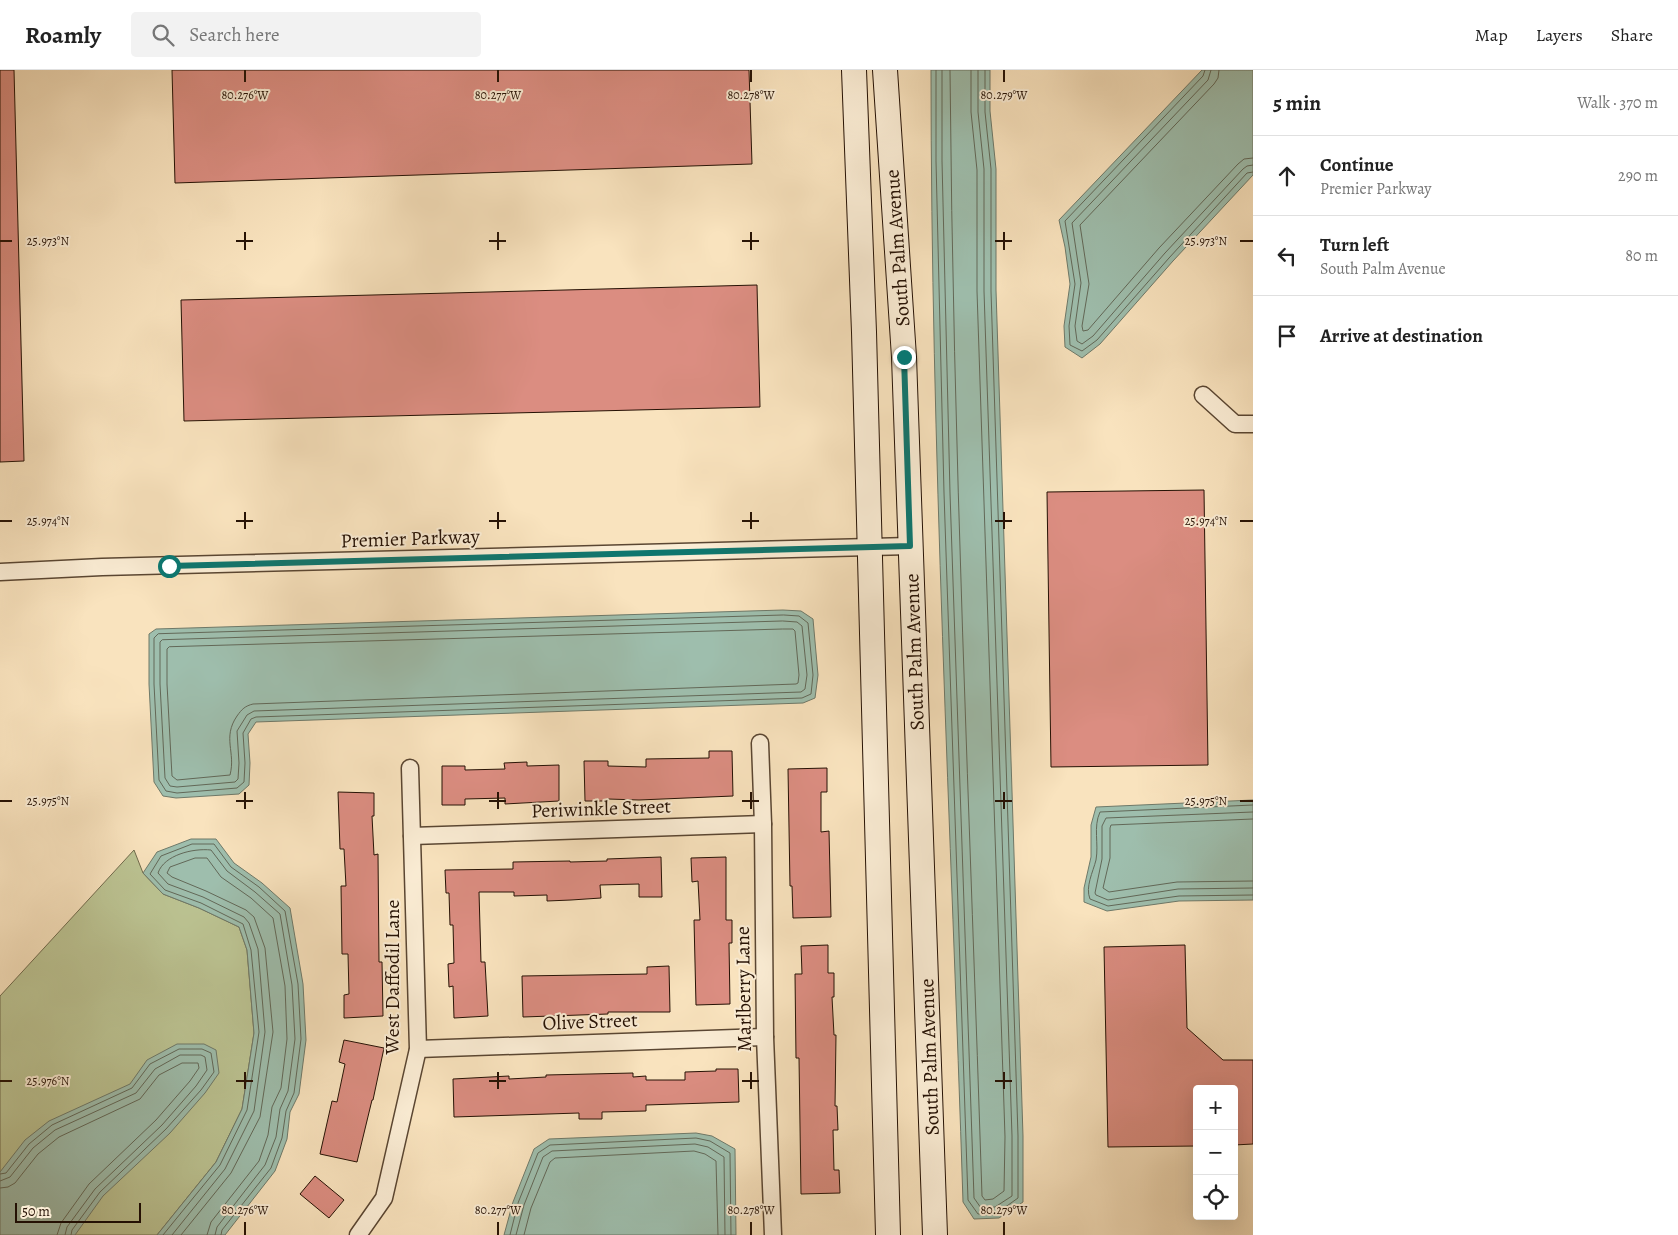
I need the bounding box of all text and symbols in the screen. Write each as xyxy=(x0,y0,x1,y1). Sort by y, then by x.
search box xyxy=(131,12,481,57)
text: Roamly xyxy=(25,19,101,51)
icon: search xyxy=(149,21,177,49)
text: Search here xyxy=(189,22,280,48)
text: Map xyxy=(1475,23,1508,47)
text: Layers xyxy=(1536,23,1583,47)
text: Share xyxy=(1611,23,1653,47)
text: 80.276°W xyxy=(222,87,269,103)
text: 80.277°W xyxy=(475,87,522,103)
text: 80.278°W xyxy=(727,87,775,103)
text: 80.279°W xyxy=(981,87,1028,103)
text: 5 min xyxy=(1273,89,1321,117)
text: Walk · 370 m xyxy=(1577,92,1658,114)
text: Continue xyxy=(1320,152,1394,178)
icon: ahead xyxy=(1273,162,1301,190)
text: 290 m xyxy=(1618,165,1658,187)
street label: South Palm Avenue xyxy=(879,169,916,327)
text: Premier Parkway xyxy=(1320,178,1431,200)
text: Turn left xyxy=(1320,232,1389,258)
text: 25.973°N xyxy=(27,233,70,249)
text: 25.973°N xyxy=(1185,233,1228,249)
icon: left xyxy=(1273,242,1301,270)
text: 80 m xyxy=(1625,245,1658,267)
text: South Palm Avenue xyxy=(1320,258,1446,280)
icon: arrive xyxy=(1273,322,1301,350)
text: Arrive at destination xyxy=(1320,323,1483,349)
route end xyxy=(893,346,916,369)
text: 25.974°N xyxy=(27,513,70,529)
text: 25.974°N xyxy=(1185,513,1228,529)
street label: Premier Parkway xyxy=(340,523,481,554)
route start xyxy=(158,555,181,578)
street label: South Palm Avenue xyxy=(898,573,931,731)
text: 25.975°N xyxy=(27,793,70,809)
street label: Periwinkle Street xyxy=(531,793,672,824)
text: 25.975°N xyxy=(1185,793,1228,809)
street label: West Daffodil Lane xyxy=(379,900,406,1055)
street label: Marlberry Lane xyxy=(729,926,758,1052)
street label: South Palm Avenue xyxy=(913,978,946,1136)
street label: Olive Street xyxy=(542,1006,638,1037)
text: 25.976°N xyxy=(27,1073,70,1089)
map controls xyxy=(1193,1085,1238,1220)
button: + xyxy=(1193,1085,1238,1130)
button: − xyxy=(1193,1130,1238,1175)
button: locate xyxy=(1193,1175,1238,1220)
scale bar xyxy=(15,1200,141,1223)
text: 50 m xyxy=(22,1202,50,1221)
text: 80.276°W xyxy=(222,1202,269,1218)
text: 80.277°W xyxy=(475,1202,522,1218)
text: 80.278°W xyxy=(727,1202,775,1218)
text: 80.279°W xyxy=(981,1202,1028,1218)

